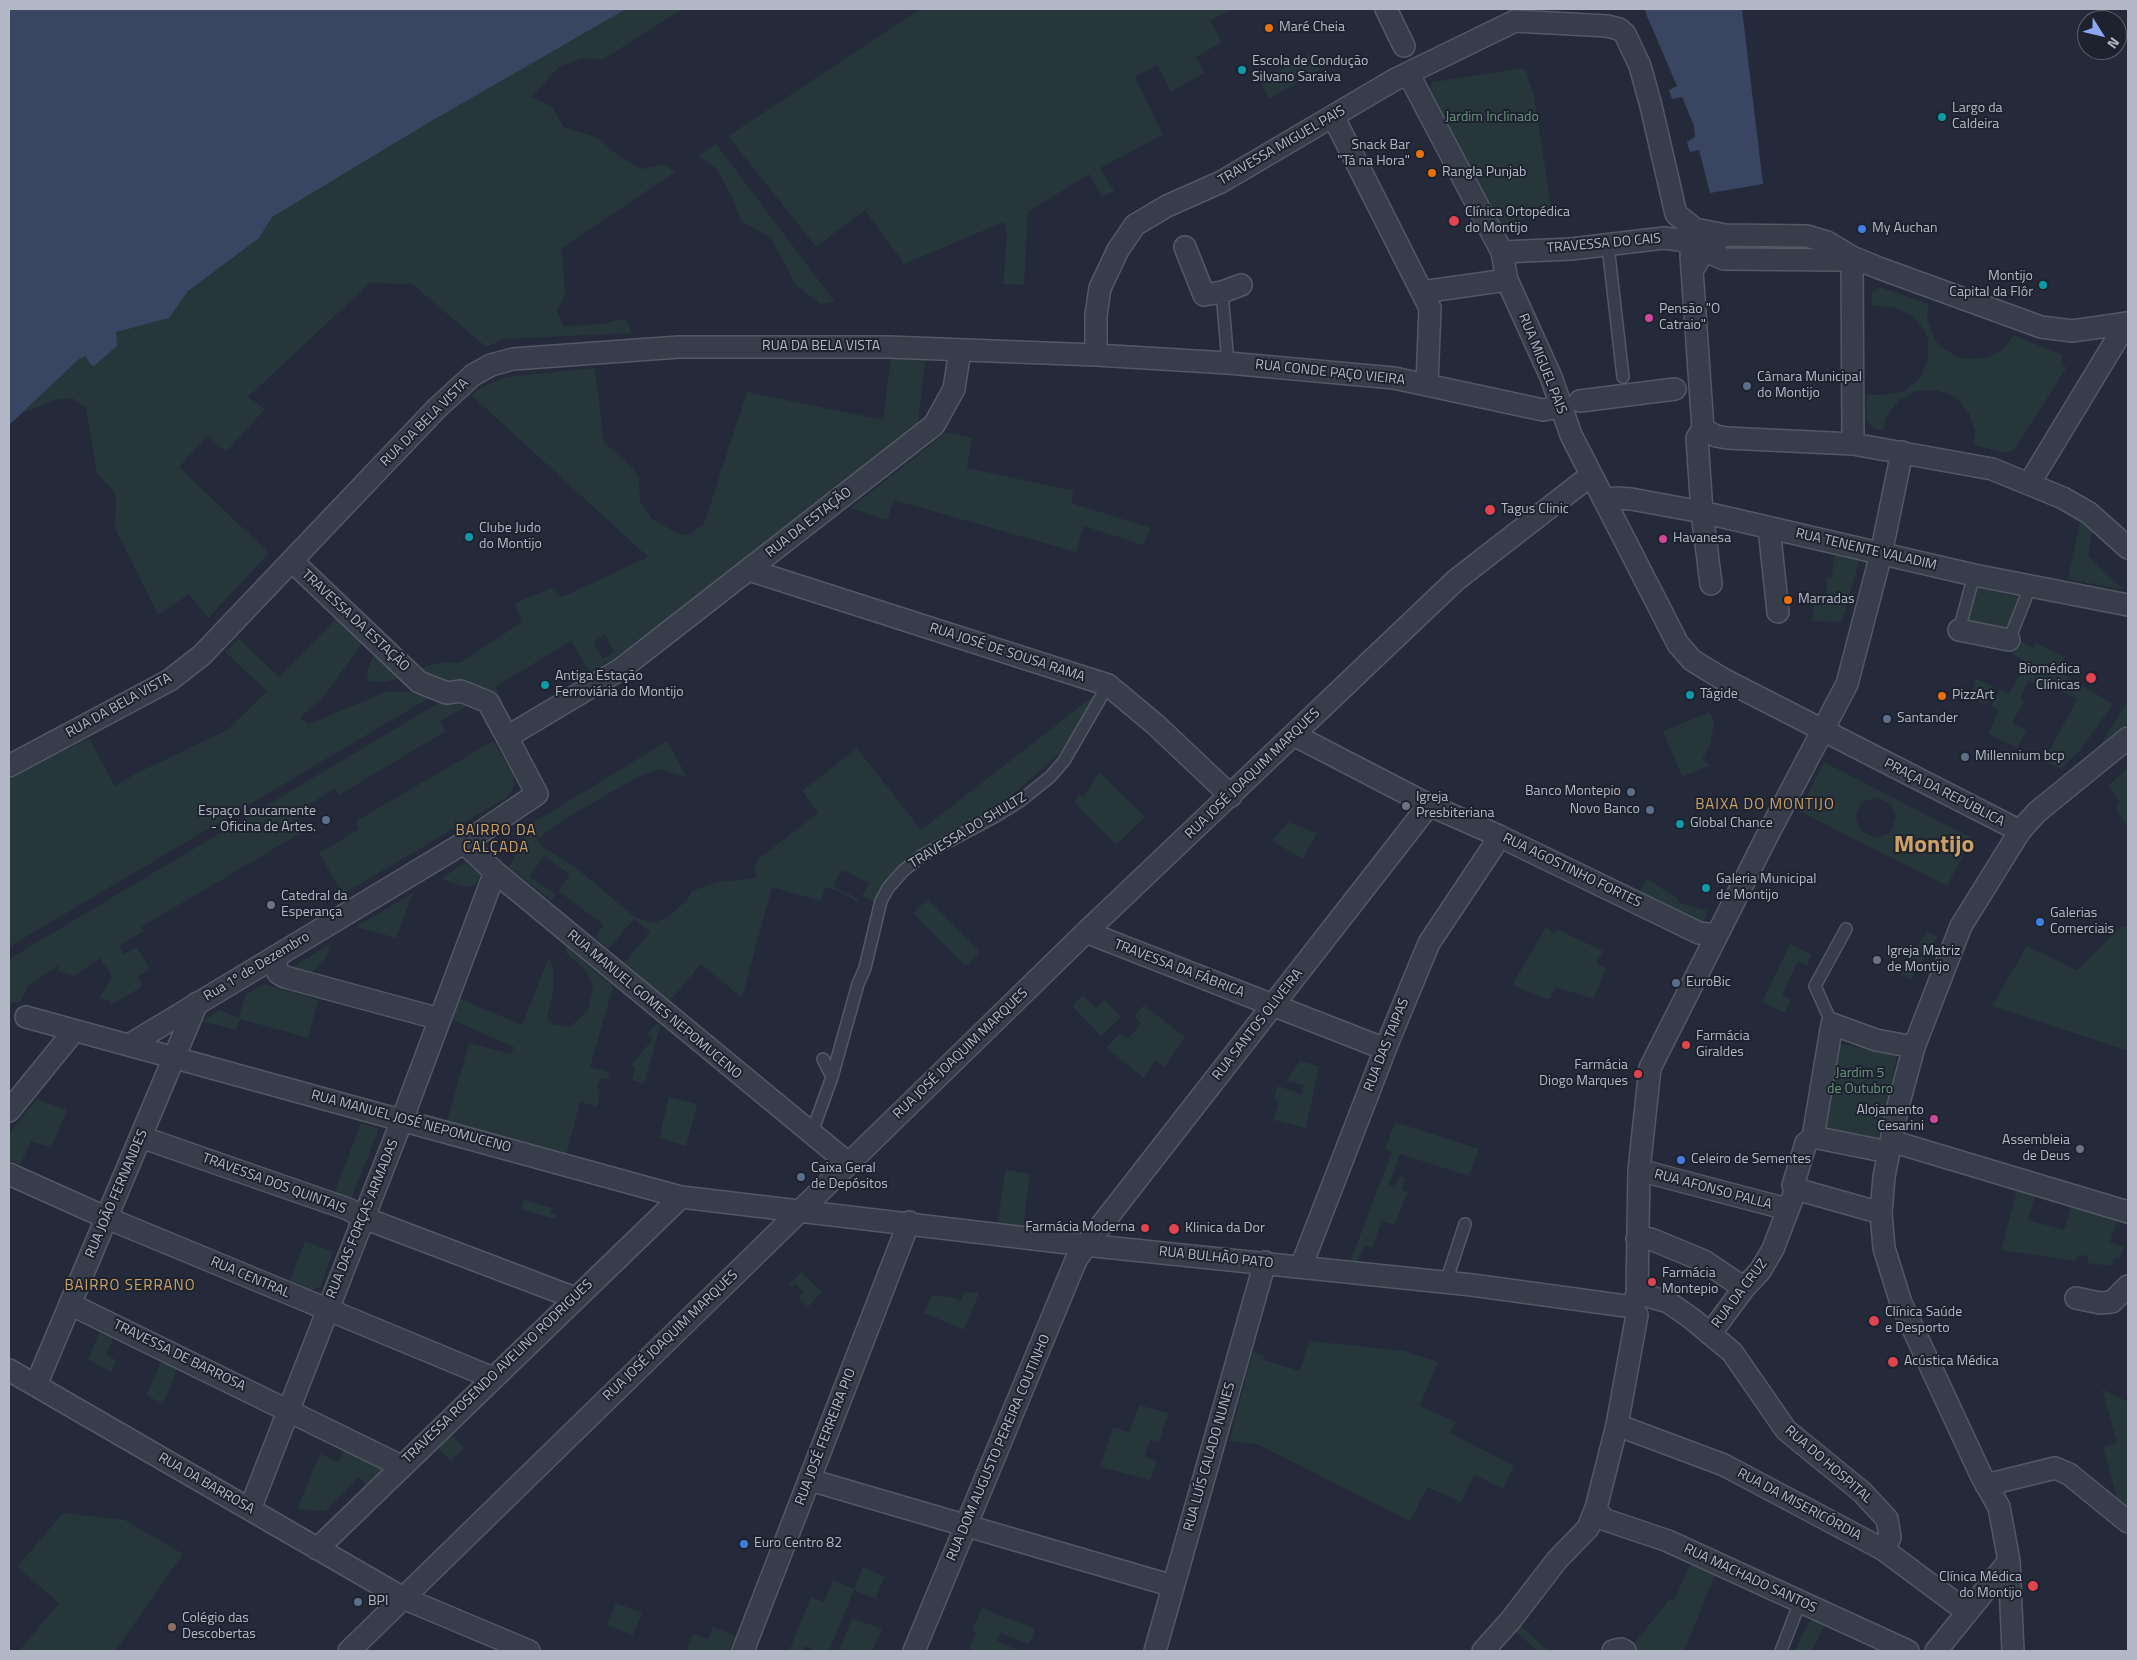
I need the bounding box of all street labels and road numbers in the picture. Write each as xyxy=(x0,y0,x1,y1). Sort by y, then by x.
street label: TRAVESSA MIGUEL PAIS xyxy=(1216,103,1348,189)
street label: TRAVESSA DO CAIS xyxy=(1546,231,1662,257)
street label: RUA MIGUEL PAIS xyxy=(1514,311,1570,417)
street label: RUA DA BELA VISTA xyxy=(762,339,880,355)
street label: RUA CONDE PAÇO VIEIRA xyxy=(1254,357,1406,389)
street label: RUA DA BELA VISTA xyxy=(377,375,473,471)
street label: RUA DA ESTAÇÃO xyxy=(763,484,855,562)
street label: RUA TENENTE VALADIM xyxy=(1794,526,1938,574)
street label: TRAVESSA DA ESTAÇÃO xyxy=(297,567,413,675)
street label: RUA JOSÉ DE SOUSA RAMA xyxy=(927,620,1087,686)
street label: RUA DA BELA VISTA xyxy=(63,670,175,742)
street label: RUA JOSÉ JOAQUIM MARQUES xyxy=(1182,705,1324,843)
street label: PRAÇA DA REPÚBLICA xyxy=(1881,755,2007,831)
street label: TRAVESSA DO SHULTZ xyxy=(906,789,1030,873)
street label: RUA AGOSTINHO FORTES xyxy=(1500,830,1644,912)
street label: RUA MANUEL GOMES NEPOMUCENO xyxy=(563,927,745,1083)
street label: Rua 1º de Dezembro xyxy=(201,929,313,1005)
street label: TRAVESSA DA FÁBRICA xyxy=(1111,936,1247,1002)
street label: RUA SANTOS OLIVEIRA xyxy=(1209,966,1307,1084)
street label: RUA JOSÉ JOAQUIM MARQUES xyxy=(890,985,1032,1123)
street label: RUA DAS TAIPAS xyxy=(1361,996,1413,1094)
street label: RUA MANUEL JOSÉ NEPOMUCENO xyxy=(309,1087,513,1157)
street label: RUA JOÃO FERNANDES xyxy=(82,1127,152,1261)
street label: RUA DAS FORÇAS ARMADAS xyxy=(323,1137,403,1301)
street label: TRAVESSA DOS QUINTAIS xyxy=(200,1150,348,1218)
street label: RUA AFONSO PALLA xyxy=(1652,1166,1774,1214)
street label: RUA BULHÃO PATO xyxy=(1158,1244,1274,1272)
street label: RUA CENTRAL xyxy=(208,1254,292,1302)
street label: RUA DA CRUZ xyxy=(1709,1256,1771,1332)
street label: RUA JOSÉ JOAQUIM MARQUES xyxy=(600,1267,742,1405)
street label: TRAVESSA ROSENDO AVELINO RODRIGUES xyxy=(399,1276,597,1468)
street label: TRAVESSA DE BARROSA xyxy=(110,1317,248,1395)
street label: RUA DOM AUGUSTO PEREIRA COUTINHO xyxy=(944,1332,1054,1564)
street label: RUA JOSÉ FERREIRA PIO xyxy=(792,1366,860,1508)
street label: RUA LUÍS CALADO NUNES xyxy=(1181,1381,1239,1533)
street label: RUA DO HOSPITAL xyxy=(1781,1423,1875,1507)
street label: RUA DA BARROSA xyxy=(155,1450,257,1518)
street label: RUA DA MISERICÓRDIA xyxy=(1734,1465,1864,1545)
street label: RUA MACHADO SANTOS xyxy=(1681,1541,1819,1617)

